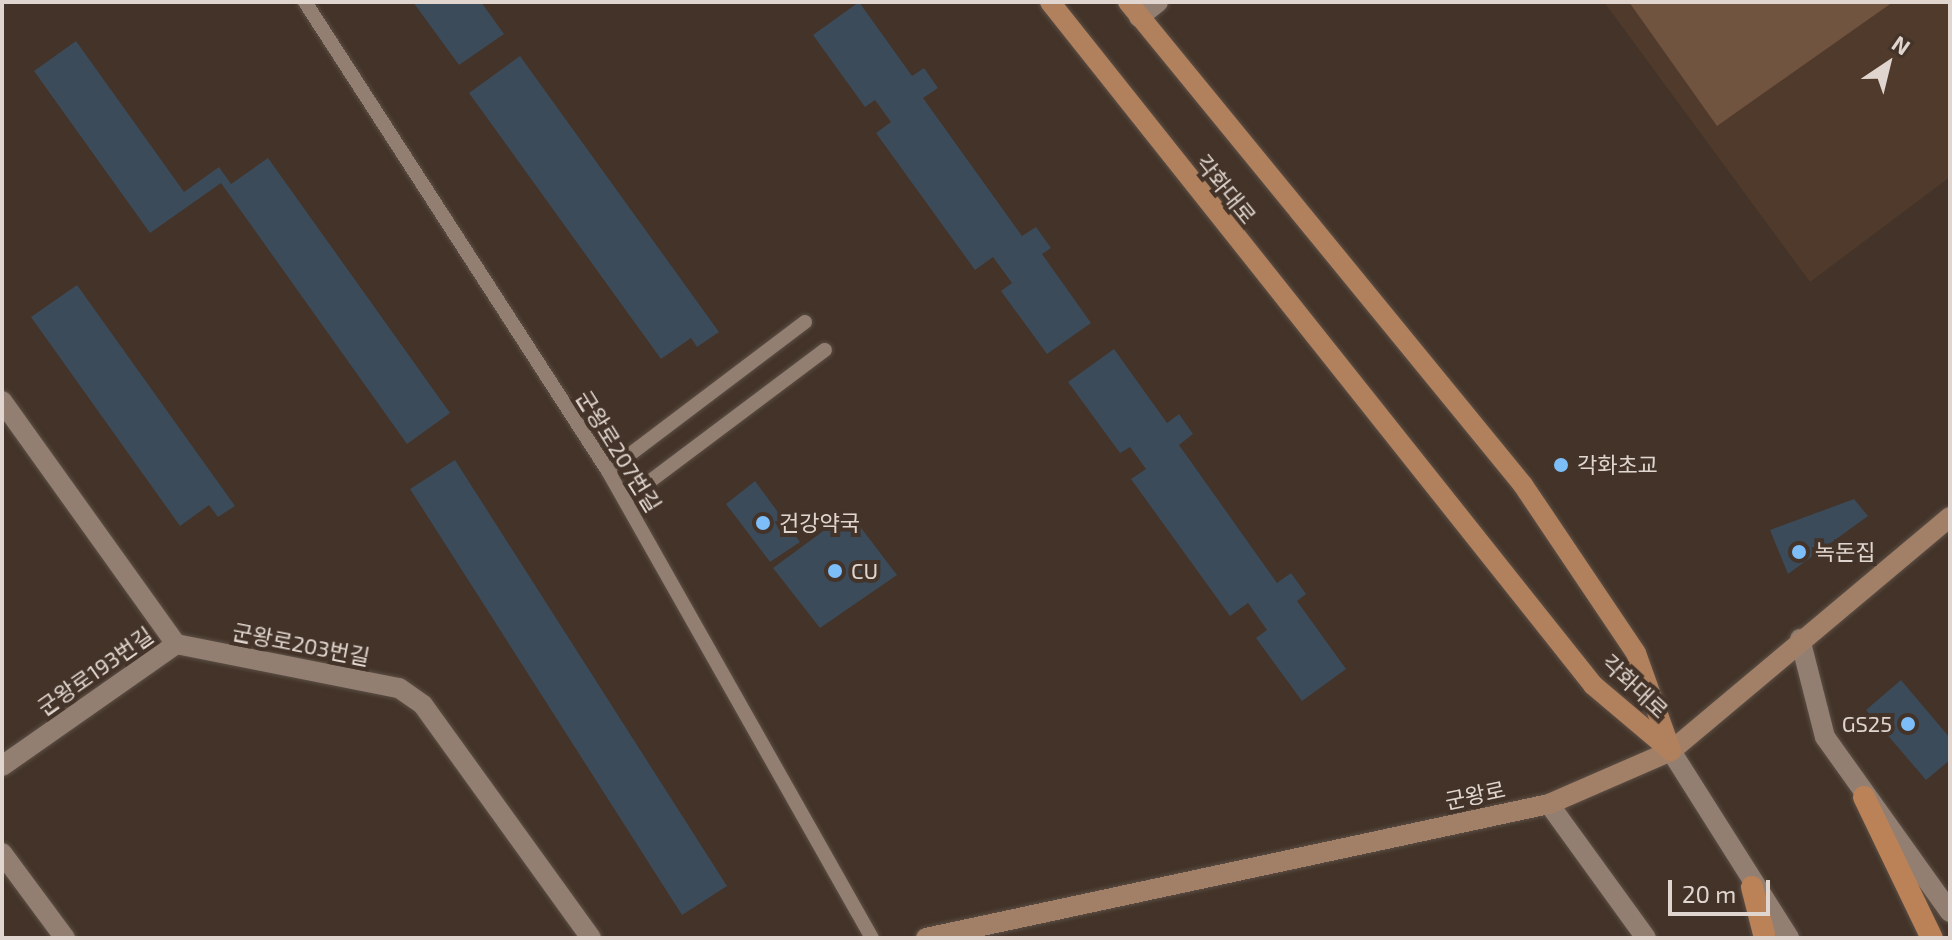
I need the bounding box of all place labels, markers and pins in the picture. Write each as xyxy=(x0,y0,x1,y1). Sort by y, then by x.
place label: 각화초교 xyxy=(1577,452,1658,478)
marker: 각화초교 xyxy=(1552,456,1570,474)
place label: 건강약국 xyxy=(779,510,860,536)
marker: 건강약국 xyxy=(754,514,772,532)
place label: 녹돈집 xyxy=(1815,539,1876,565)
marker: 녹돈집 xyxy=(1790,543,1808,561)
place label: CU xyxy=(851,558,878,584)
marker: CU xyxy=(826,562,844,580)
place label: GS25 xyxy=(1842,711,1892,737)
marker: GS25 xyxy=(1899,715,1917,733)

